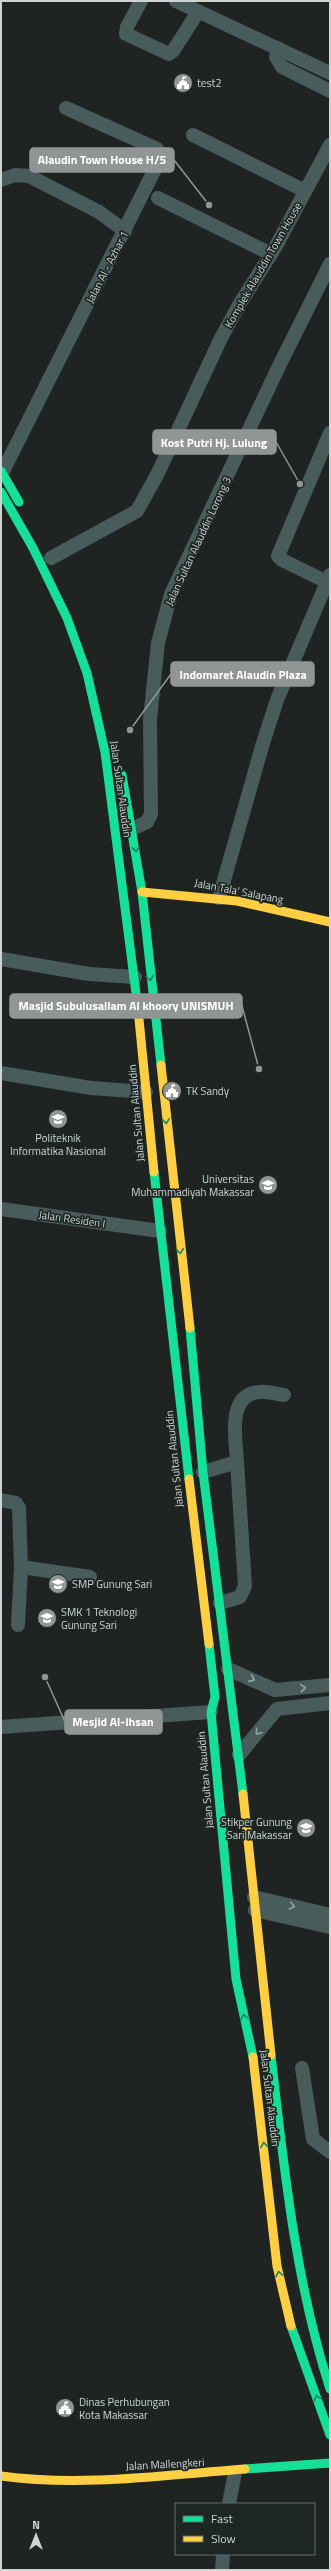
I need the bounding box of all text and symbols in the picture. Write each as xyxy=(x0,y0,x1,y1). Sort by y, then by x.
public building icon: test2 xyxy=(172,72,194,94)
place label: test2 xyxy=(197,75,222,91)
callout: Alaudin Town House H/5 xyxy=(30,148,174,172)
text: Alaudin Town House H/5 xyxy=(38,150,167,169)
street label: Komplek Alauddin Town House xyxy=(220,199,306,331)
street label: Jalan Al - Azhar 1 xyxy=(82,228,132,306)
callout: Kost Putri Hj. Lulung xyxy=(153,430,276,454)
text: Kost Putri Hj. Lulung xyxy=(161,433,268,452)
street label: Jalan Sultan Alauddin Lorong 3 xyxy=(161,474,235,608)
callout: Indomaret Alaudin Plaza xyxy=(171,662,314,686)
text: Indomaret Alaudin Plaza xyxy=(179,665,307,684)
street label: Jalan Sultan Alauddin xyxy=(106,740,136,838)
one-way arrow xyxy=(131,846,139,852)
street label: Jalan Tala' Salapang xyxy=(193,875,285,908)
one-way arrow xyxy=(145,975,154,981)
callout: Masjid Subulusallam Al khoory UNISMUH xyxy=(10,994,242,1018)
text: Masjid Subulusallam Al khoory UNISMUH xyxy=(18,996,234,1015)
street label: Jalan Sultan Alauddin xyxy=(124,1064,148,1162)
public building icon: TK Sandy xyxy=(161,1080,183,1102)
place label: TK Sandy xyxy=(186,1083,230,1099)
school or university icon: Politeknik Informatika Nasional xyxy=(47,1108,69,1130)
one-way arrow xyxy=(161,1118,170,1124)
place label: Politeknik Informatika Nasional xyxy=(10,1130,106,1159)
place label: Universitas Muhammadiyah Makassar xyxy=(131,1171,254,1200)
school or university icon: Universitas Muhammadiyah Makassar xyxy=(257,1174,279,1196)
street label: Jalan Residen I xyxy=(38,1206,106,1232)
one-way arrow xyxy=(175,1248,184,1254)
street label: Jalan Sultan Alauddin xyxy=(161,1410,187,1508)
school or university icon: SMP Gunung Sari xyxy=(47,1573,69,1595)
place label: SMP Gunung Sari xyxy=(72,1576,152,1592)
place label: SMK 1 Teknologi Gunung Sari xyxy=(61,1604,137,1633)
school or university icon: SMK 1 Teknologi Gunung Sari xyxy=(36,1607,58,1629)
one-way arrow xyxy=(247,1674,255,1682)
one-way arrow xyxy=(299,1683,306,1692)
callout: Mesjid Al-Ihsan xyxy=(65,1710,162,1734)
text: Mesjid Al-Ihsan xyxy=(72,1712,154,1731)
one-way arrow xyxy=(256,1727,263,1734)
street label: Jalan Sultan Alauddin xyxy=(193,1731,217,1829)
place label: Stikper Gunung Sari Makassar xyxy=(221,1814,292,1843)
school or university icon: Stikper Gunung Sari Makassar xyxy=(295,1817,317,1839)
one-way arrow xyxy=(288,1901,295,1910)
one-way arrow xyxy=(241,2014,249,2020)
street label: Jalan Sultan Alauddin xyxy=(256,2049,284,2147)
one-way arrow xyxy=(259,2142,268,2148)
one-way arrow xyxy=(275,2271,283,2277)
place label: Dinas Perhubungan Kota Makassar xyxy=(79,2394,170,2423)
one-way arrow xyxy=(314,2395,322,2402)
public building icon: Dinas Perhubungan Kota Makassar xyxy=(54,2397,76,2419)
street label: Jalan Mallengkeri xyxy=(125,2454,205,2474)
legend xyxy=(175,2503,315,2555)
text: Fast xyxy=(211,2509,234,2528)
north arrow xyxy=(16,2515,56,2555)
text: N xyxy=(32,2517,40,2533)
text: Slow xyxy=(211,2529,236,2548)

